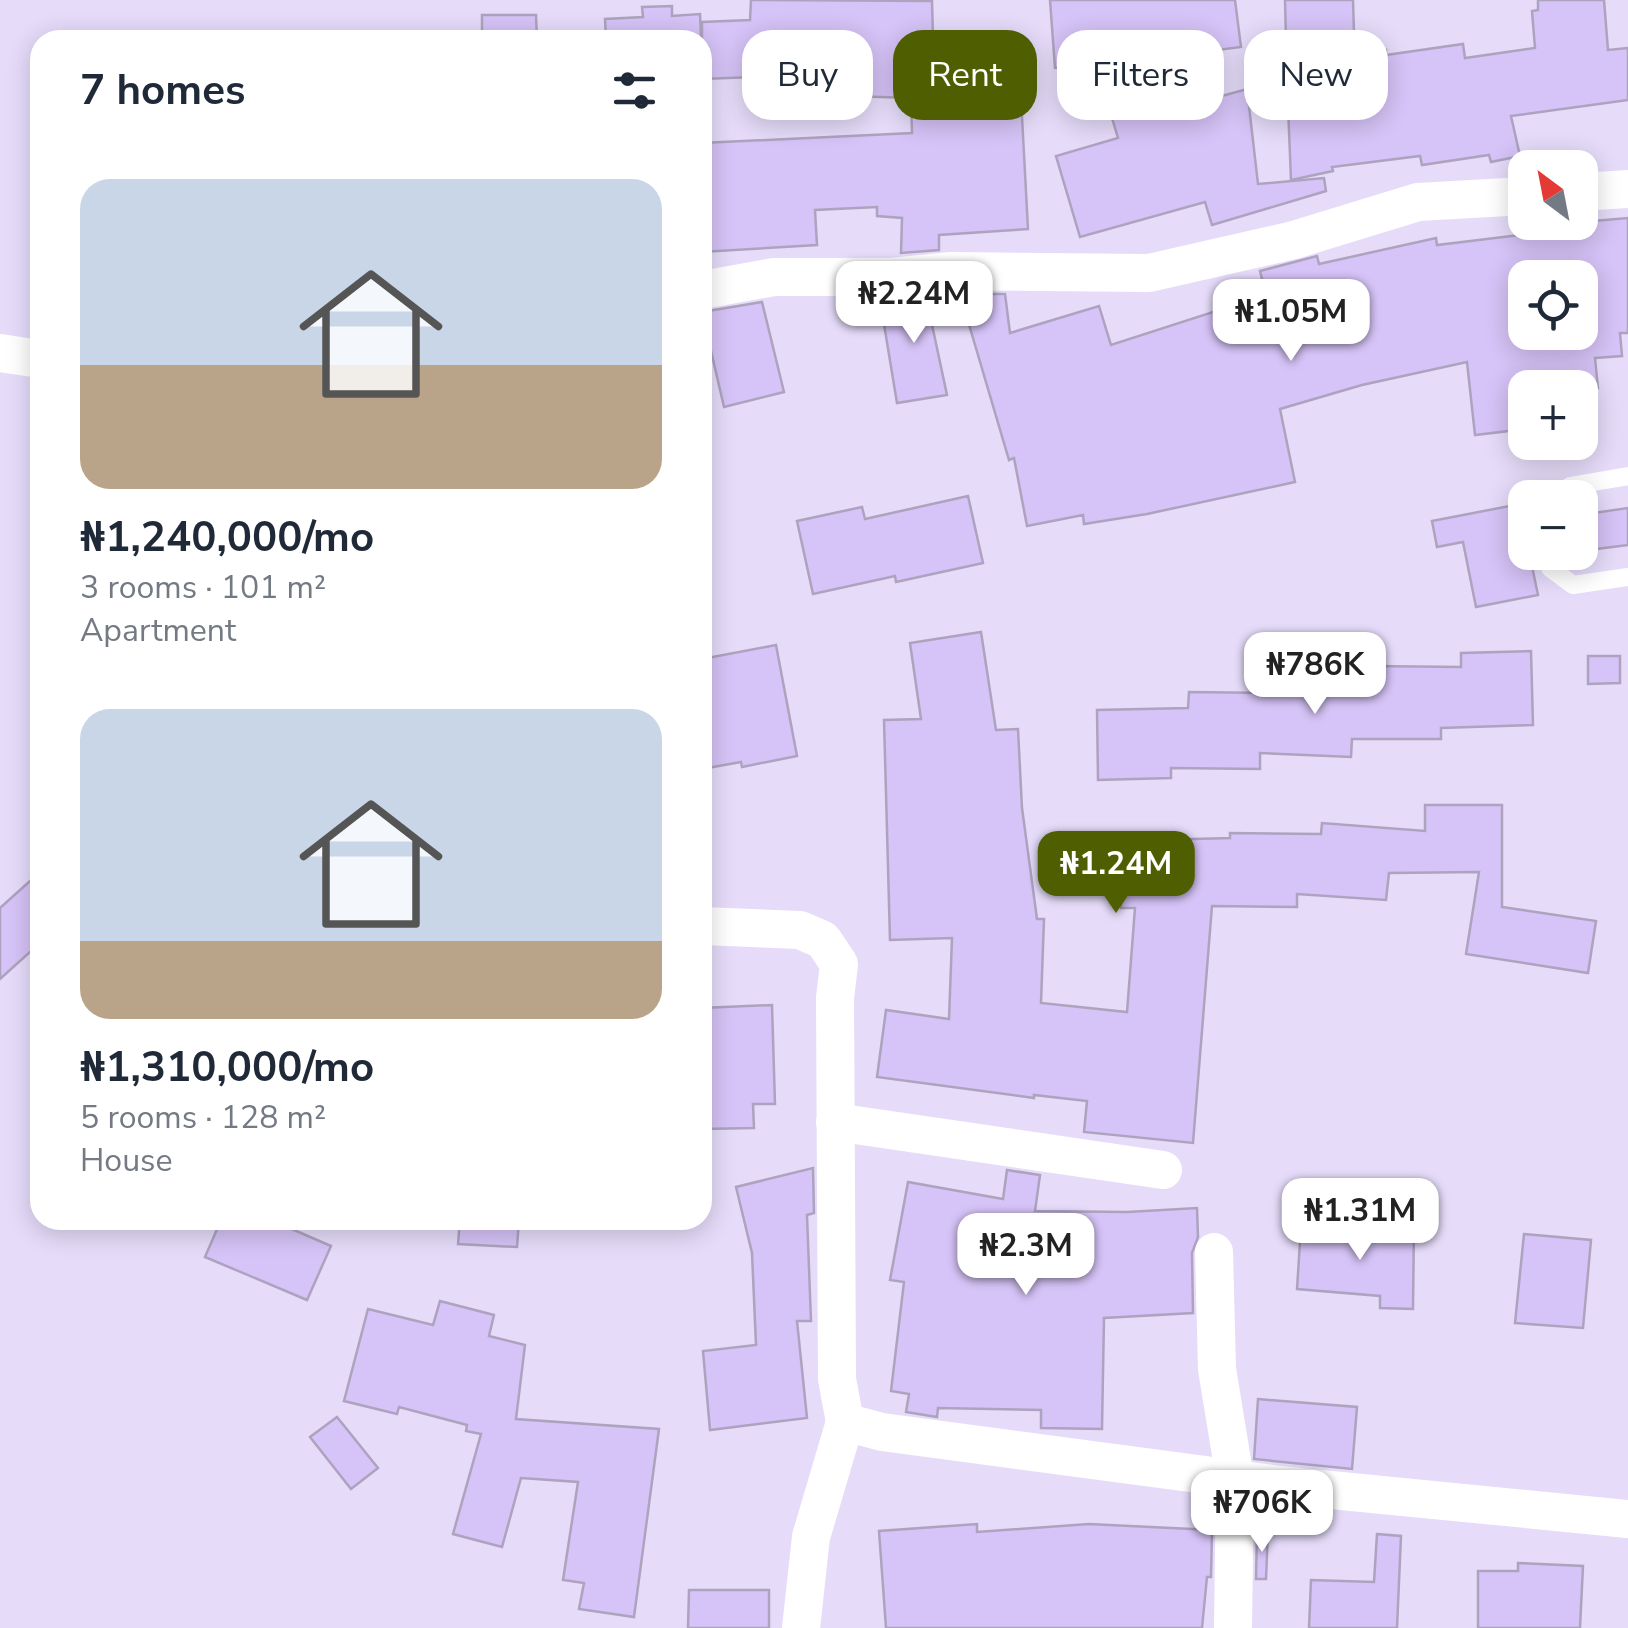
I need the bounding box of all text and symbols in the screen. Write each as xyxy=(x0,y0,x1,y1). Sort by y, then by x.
chip: Buy xyxy=(742,30,873,120)
chip: Rent xyxy=(893,30,1037,120)
chip: Filters xyxy=(1057,30,1224,120)
chip: New xyxy=(1244,30,1388,120)
text: 7 homes xyxy=(80,62,245,119)
icon: filters xyxy=(607,63,662,118)
north arrow xyxy=(1508,150,1598,240)
map controls xyxy=(1508,150,1598,570)
icon: home xyxy=(281,244,461,424)
button: locate xyxy=(1508,260,1598,350)
pin: ₦2.24M xyxy=(833,261,995,346)
text: ₦2.24M xyxy=(858,272,970,315)
pin: ₦1.05M xyxy=(1210,279,1372,364)
text: ₦1.05M xyxy=(1235,290,1347,333)
button: + xyxy=(1508,370,1598,460)
button: − xyxy=(1508,480,1598,570)
text: ₦1,240,000/mo xyxy=(80,509,374,566)
text: 3 rooms · 101 m² xyxy=(80,566,326,609)
text: Apartment xyxy=(80,609,236,652)
pin: ₦786K xyxy=(1245,632,1385,717)
text: ₦786K xyxy=(1266,643,1364,686)
icon: home xyxy=(281,774,461,954)
pin: ₦1.24M xyxy=(1035,831,1197,916)
text: ₦1.24M xyxy=(1060,842,1172,885)
text: ₦1,310,000/mo xyxy=(80,1039,374,1096)
text: 5 rooms · 128 m² xyxy=(80,1096,326,1139)
text: House xyxy=(80,1139,173,1182)
pin: ₦1.31M xyxy=(1279,1178,1441,1263)
text: ₦1.31M xyxy=(1304,1189,1416,1232)
pin: ₦2.3M xyxy=(956,1213,1096,1298)
text: ₦2.3M xyxy=(979,1224,1073,1267)
pin: ₦706K xyxy=(1192,1470,1332,1555)
text: ₦706K xyxy=(1213,1481,1311,1524)

